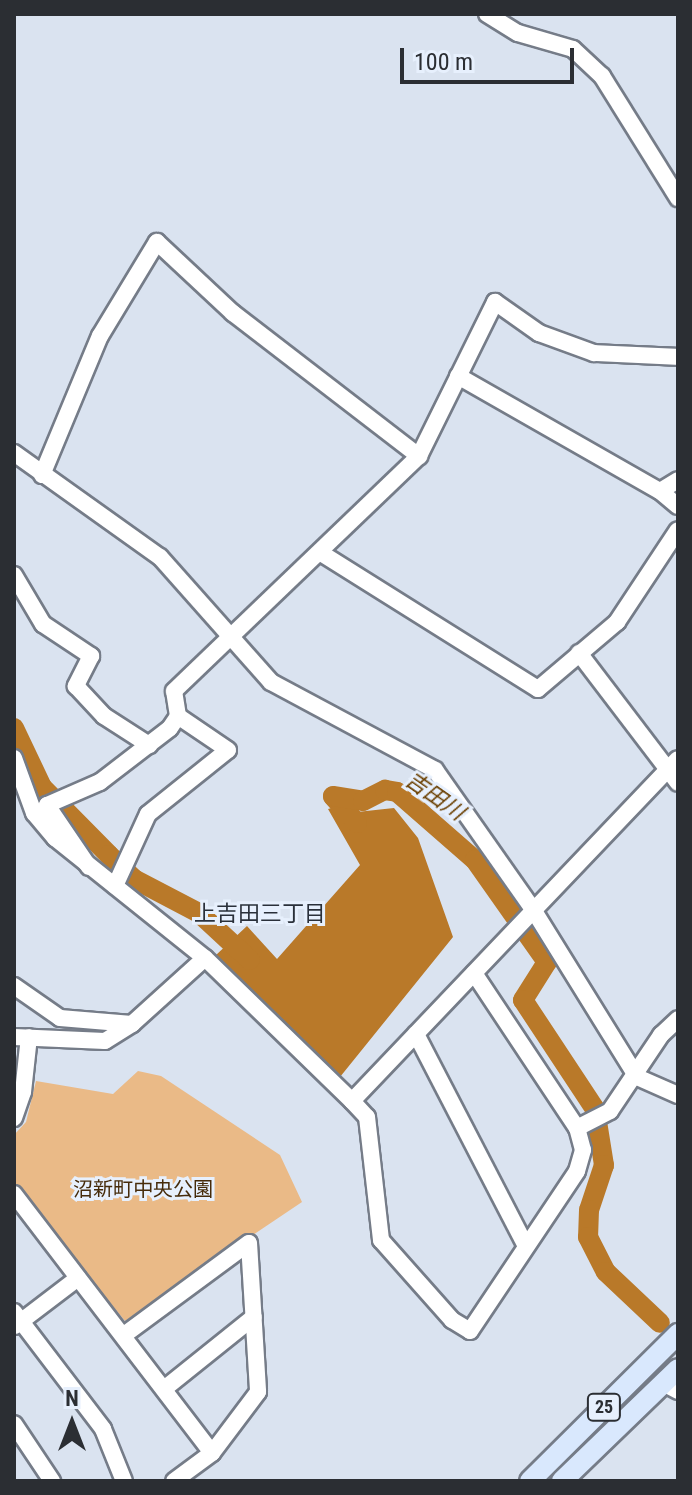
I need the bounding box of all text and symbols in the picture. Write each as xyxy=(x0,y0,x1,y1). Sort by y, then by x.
scale bar xyxy=(404,32,578,82)
text: 100 m xyxy=(414,48,473,76)
water label: 吉田川 xyxy=(400,766,470,826)
district label: 上吉田三丁目 xyxy=(194,901,326,927)
park label: 沼新町中央公園 xyxy=(73,1177,213,1201)
north arrow xyxy=(32,1383,112,1463)
text: N xyxy=(65,1386,79,1411)
road number: 25 xyxy=(586,1393,622,1421)

